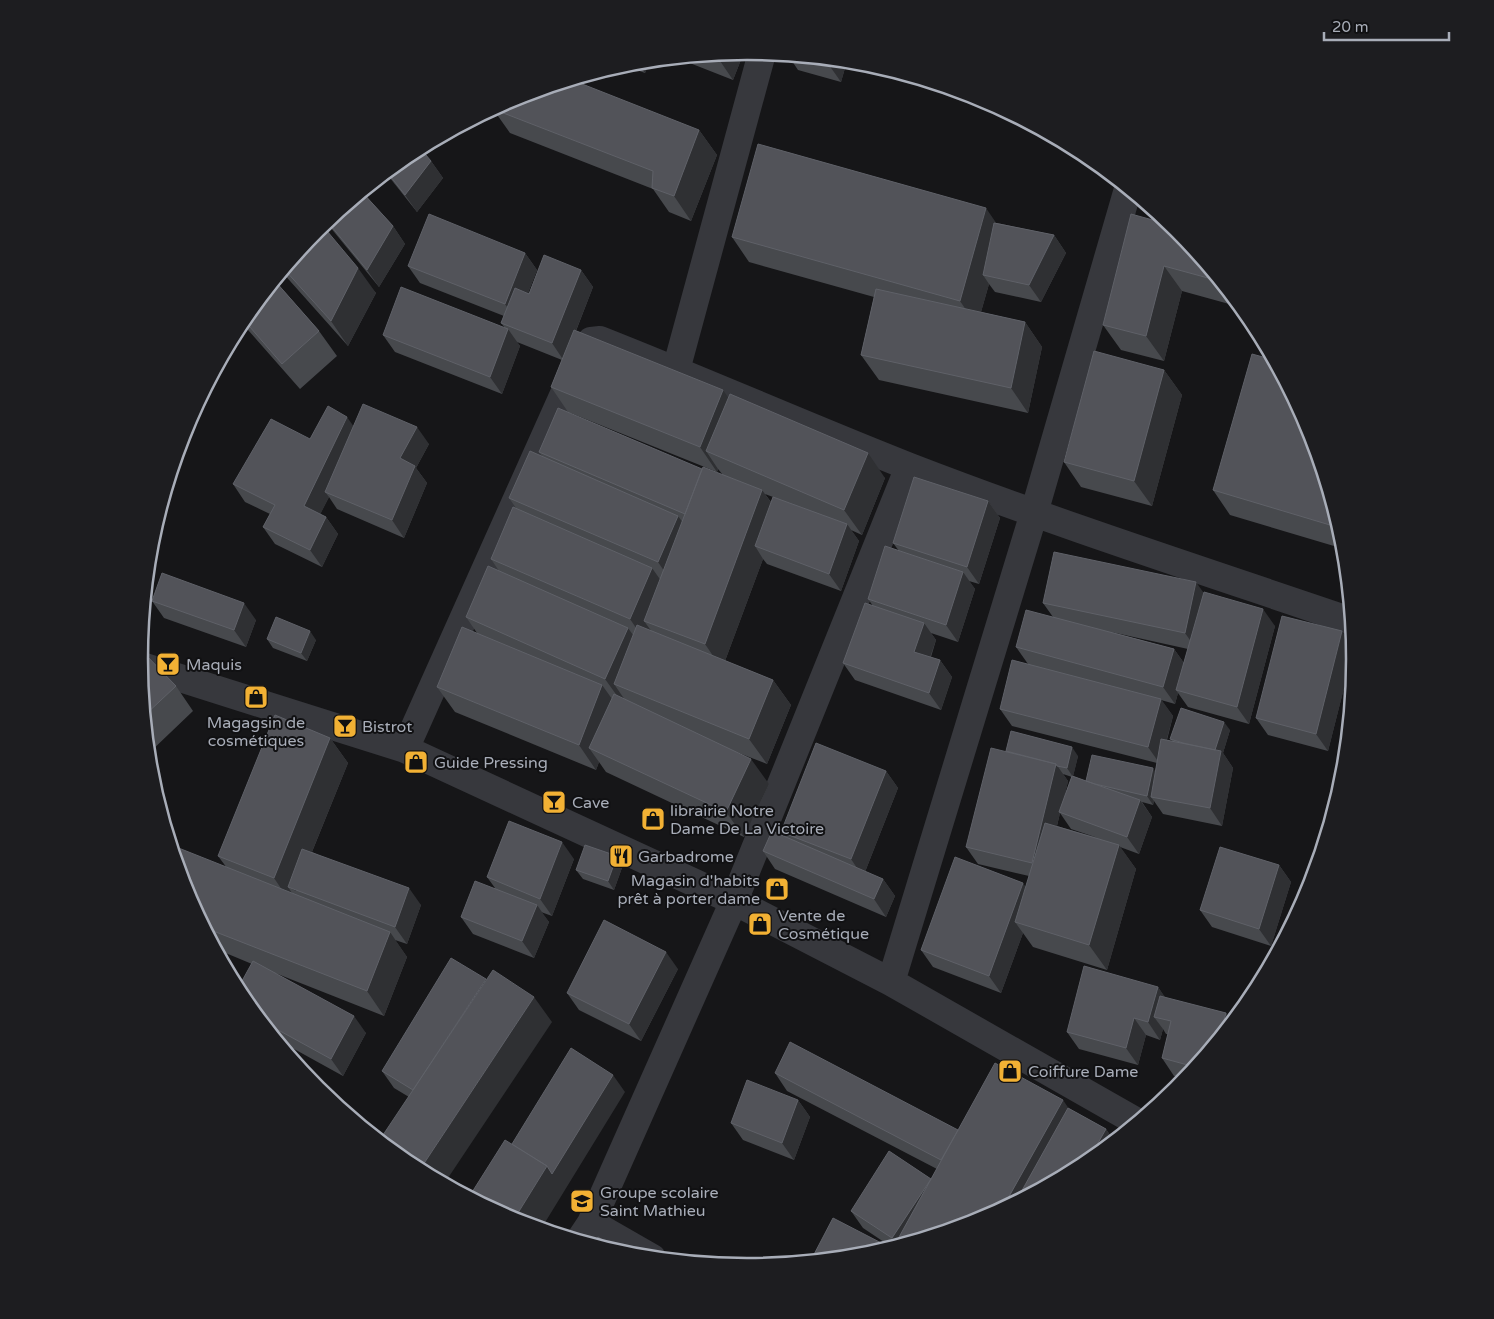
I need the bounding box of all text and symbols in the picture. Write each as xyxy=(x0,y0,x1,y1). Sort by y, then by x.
scale bar xyxy=(1324,10,1449,42)
text: 20 m xyxy=(1332,18,1369,36)
bar icon: Maquis xyxy=(155,651,181,677)
place label: Maquis xyxy=(186,655,242,675)
shop icon: Magagsin de cosmétiques xyxy=(243,684,269,710)
place label: Magagsin de cosmétiques xyxy=(207,713,305,751)
bar icon: Bistrot xyxy=(332,713,358,739)
place label: Bistrot xyxy=(362,717,412,737)
shop icon: Guide Pressing xyxy=(403,749,429,775)
place label: Guide Pressing xyxy=(434,753,548,773)
bar icon: Cave xyxy=(541,789,567,815)
place label: Cave xyxy=(572,793,609,813)
place label: librairie Notre Dame De La Victoire xyxy=(670,801,824,839)
shop icon: librairie Notre Dame De La Victoire xyxy=(640,806,666,832)
restaurant icon: Garbadrome xyxy=(608,843,634,869)
place label: Garbadrome xyxy=(638,847,734,867)
place label: Magasin d'habits prêt à porter dame xyxy=(617,871,760,909)
shop icon: Magasin d'habits prêt à porter dame xyxy=(764,876,790,902)
place label: Vente de Cosmétique xyxy=(778,906,869,944)
shop icon: Vente de Cosmétique xyxy=(747,911,773,937)
shop icon: Coiffure Dame xyxy=(997,1058,1023,1084)
place label: Coiffure Dame xyxy=(1028,1062,1138,1082)
place label: Groupe scolaire Saint Mathieu xyxy=(600,1183,719,1221)
school or university icon: Groupe scolaire Saint Mathieu xyxy=(569,1188,595,1214)

